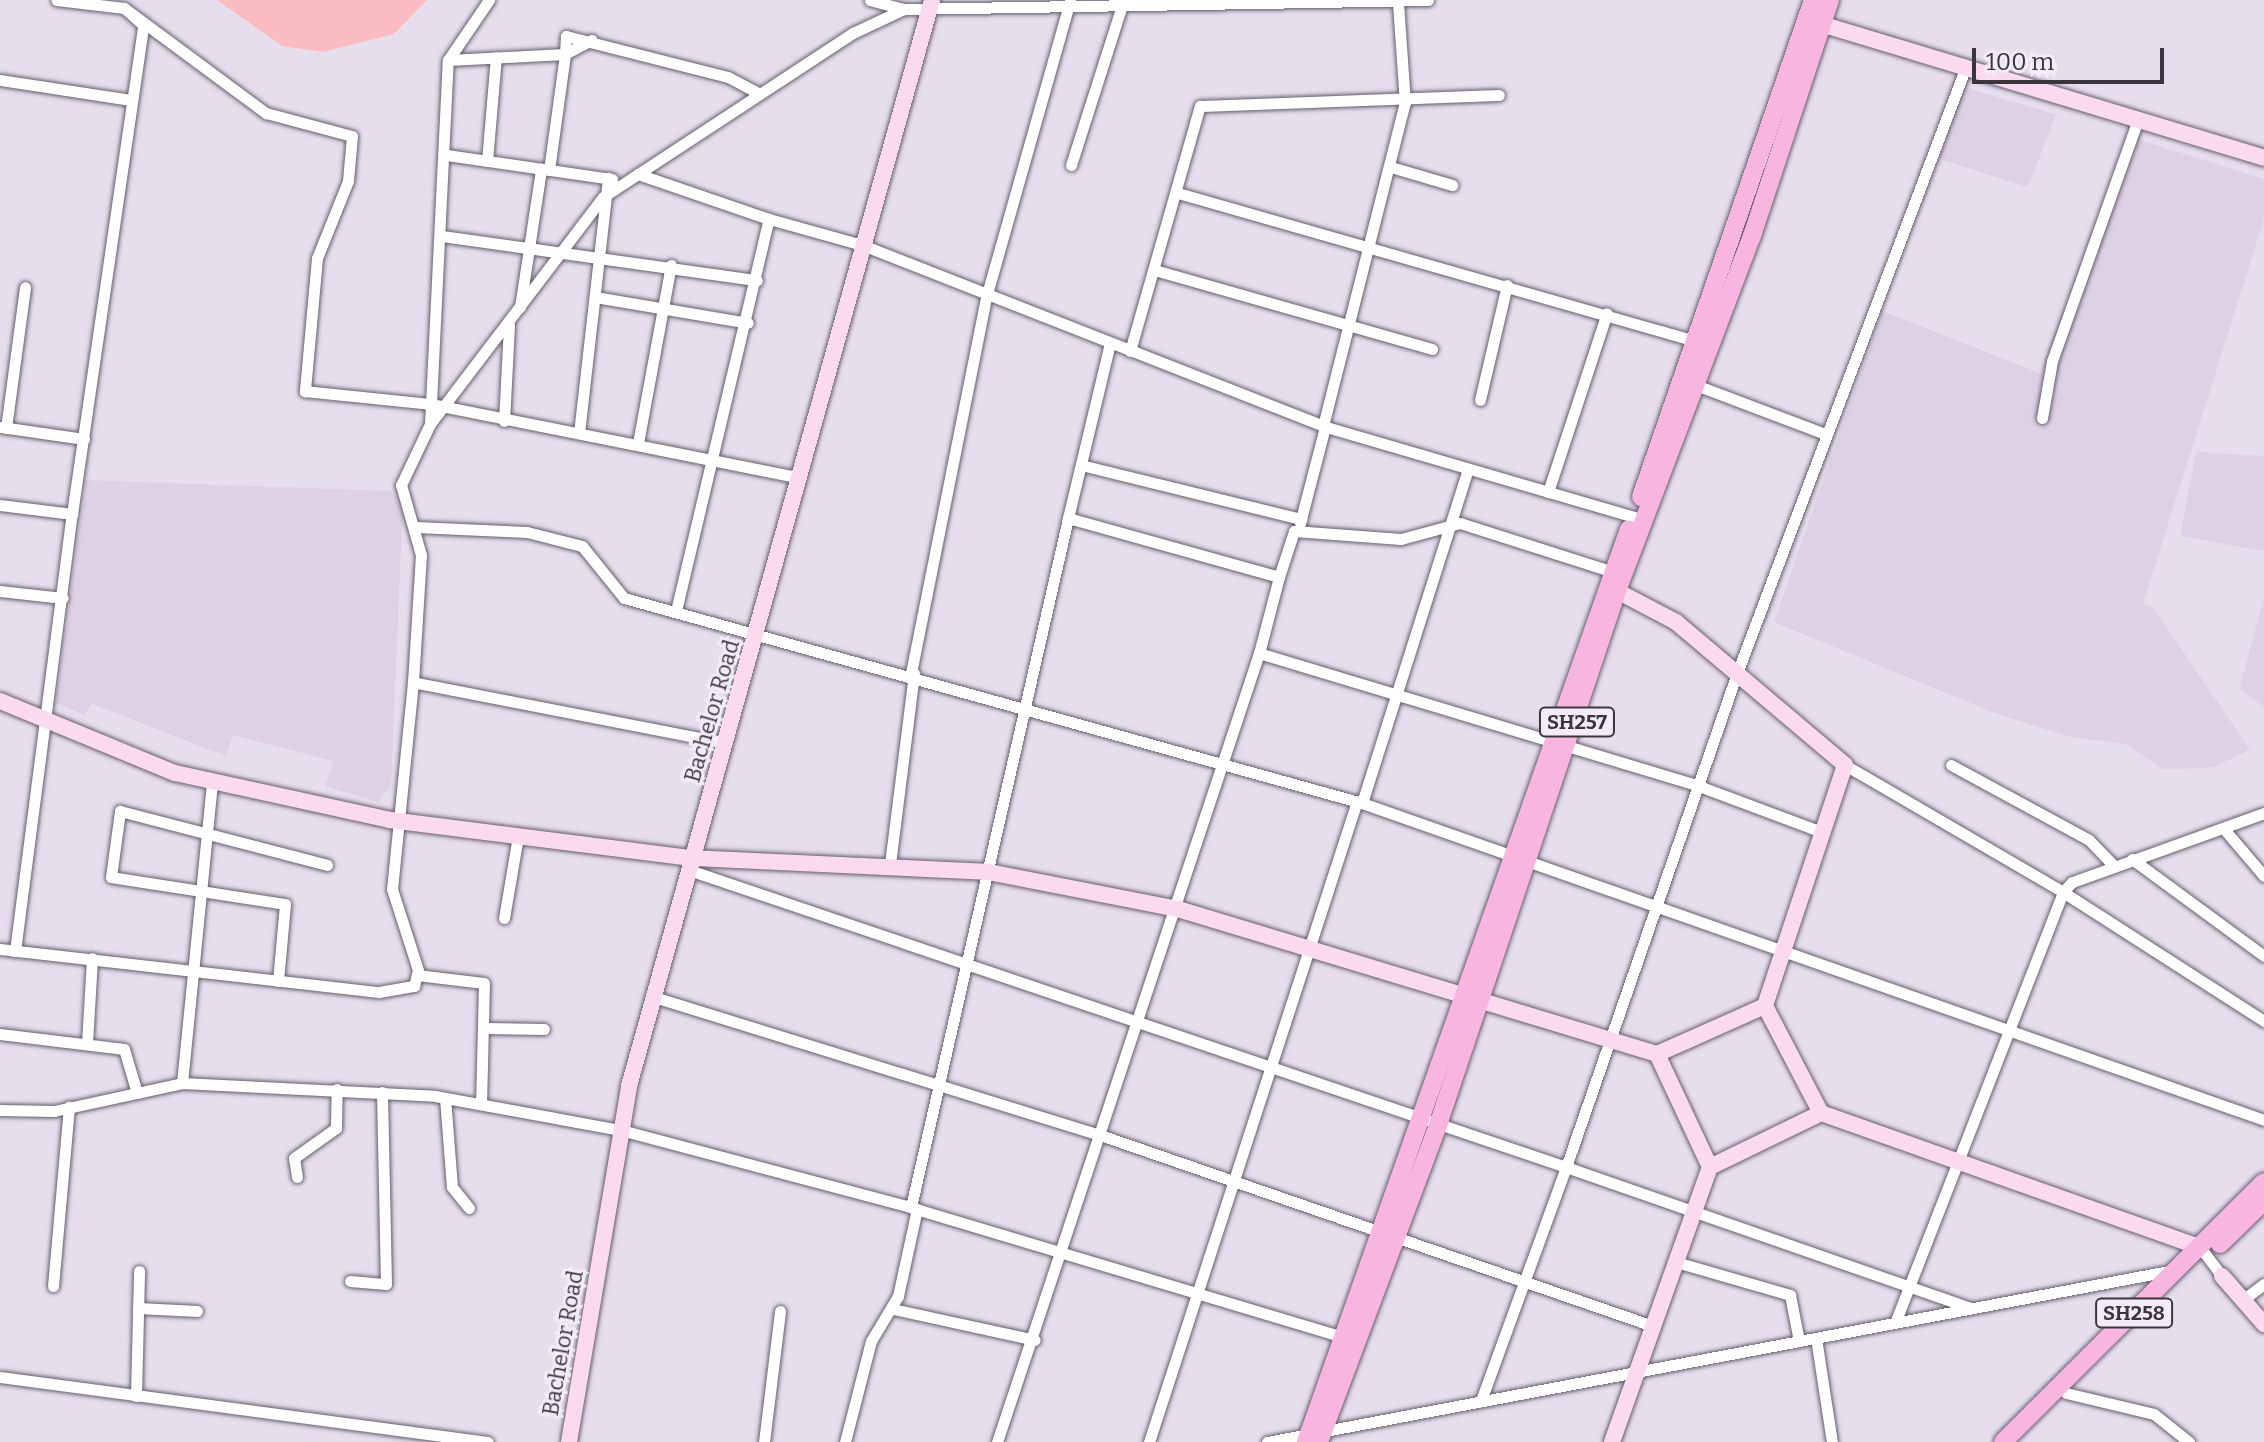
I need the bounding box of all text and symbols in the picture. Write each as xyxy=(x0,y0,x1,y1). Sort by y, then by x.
scale bar xyxy=(1976,32,2168,82)
text: 100 m xyxy=(1986,48,2054,76)
street label: Bachelor Road xyxy=(679,637,745,785)
road number: SH257 xyxy=(1537,706,1617,738)
street label: Bachelor Road xyxy=(537,1268,589,1418)
road number: SH258 xyxy=(2094,1297,2174,1329)

